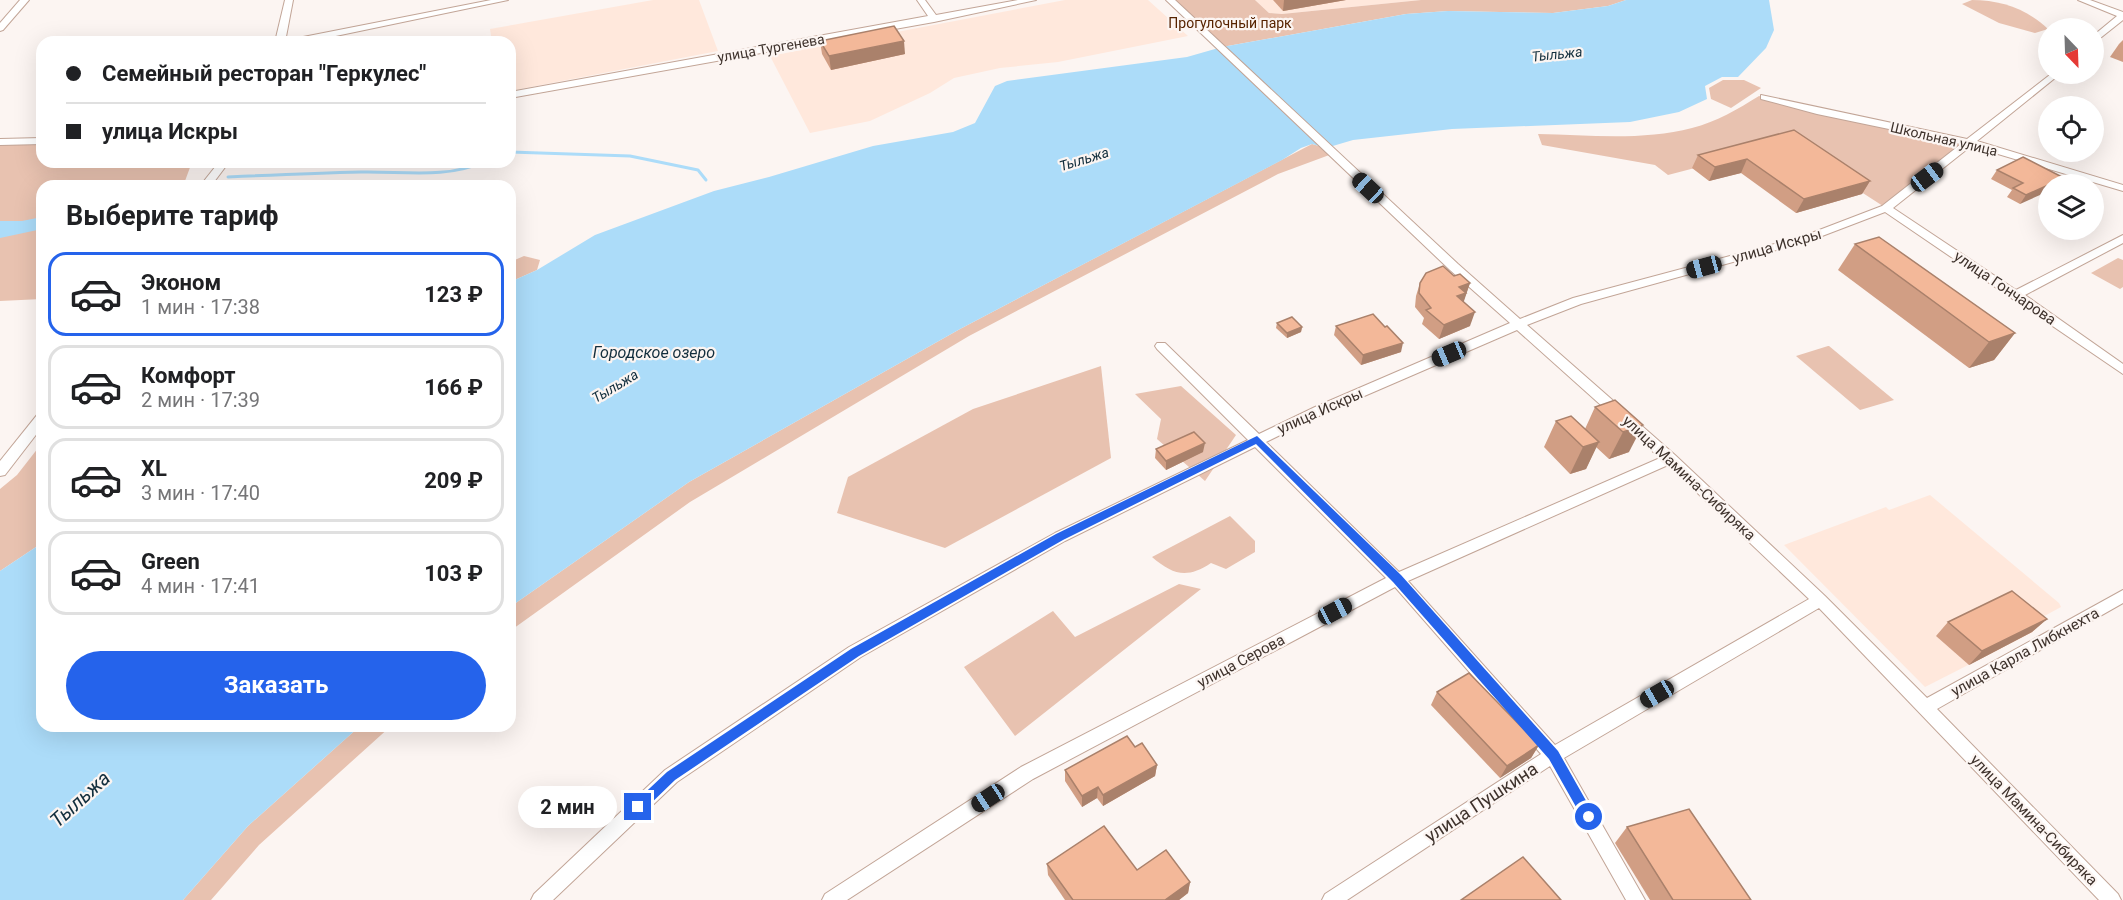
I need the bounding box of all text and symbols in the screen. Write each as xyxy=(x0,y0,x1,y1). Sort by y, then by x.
park label: Прогулочный парк xyxy=(1168,15,1292,31)
north arrow xyxy=(2038,18,2104,84)
map controls xyxy=(2038,18,2104,240)
street label: улица Тургенева xyxy=(716,31,826,65)
water label: Тыльжа xyxy=(1531,43,1583,65)
text: Семейный ресторан "Геркулес" xyxy=(102,61,426,86)
button: locate xyxy=(2038,96,2104,162)
text: улица Искры xyxy=(102,119,238,144)
street label: Школьная улица xyxy=(1889,119,1999,159)
water label: Тыльжа xyxy=(1057,144,1111,174)
car xyxy=(1907,159,1947,195)
car xyxy=(1349,169,1387,207)
button: layers xyxy=(2038,174,2104,240)
text: Выберите тариф xyxy=(66,200,278,232)
street label: улица Искры xyxy=(1730,225,1824,267)
street label: улица Гончарова xyxy=(1951,247,2059,329)
car xyxy=(1684,254,1724,280)
icon: car xyxy=(69,267,123,321)
text: Эконом xyxy=(141,270,221,295)
text: 123 ₽ xyxy=(424,282,483,307)
text: 1 мин · 17:38 xyxy=(141,295,260,319)
car xyxy=(1429,339,1469,369)
water label: Городское озеро xyxy=(593,343,715,362)
icon: car xyxy=(69,360,123,414)
text: Комфорт xyxy=(141,363,236,388)
water label: Тыльжа xyxy=(589,366,641,406)
text: 166 ₽ xyxy=(424,375,483,400)
street label: улица Искры xyxy=(1274,384,1366,438)
text: 2 мин · 17:39 xyxy=(141,388,260,412)
street label: улица Мамина-Сибиряка xyxy=(1619,412,1759,544)
icon: car xyxy=(69,453,123,507)
text: XL xyxy=(141,456,167,481)
text: 209 ₽ xyxy=(424,468,483,493)
text: 3 мин · 17:40 xyxy=(141,481,260,505)
icon: car xyxy=(69,546,123,600)
text: Green xyxy=(141,549,200,574)
text: 103 ₽ xyxy=(424,561,483,586)
text: 4 мин · 17:41 xyxy=(141,574,260,598)
car xyxy=(1315,595,1355,627)
street label: улица Карла Либкнехта xyxy=(1948,604,2102,700)
street label: улица Серова xyxy=(1194,630,1288,692)
button: Заказать xyxy=(66,651,486,720)
car xyxy=(1637,677,1677,711)
street label: улица Мамина-Сибиряка xyxy=(1967,751,2101,889)
street label: улица Пушкина xyxy=(1421,758,1541,846)
water label: Тыльжа xyxy=(45,766,115,832)
car xyxy=(968,781,1008,815)
callout: 2 мин xyxy=(518,786,617,828)
route end xyxy=(624,793,651,820)
text: 2 мин xyxy=(540,795,595,819)
route start xyxy=(1575,803,1602,830)

